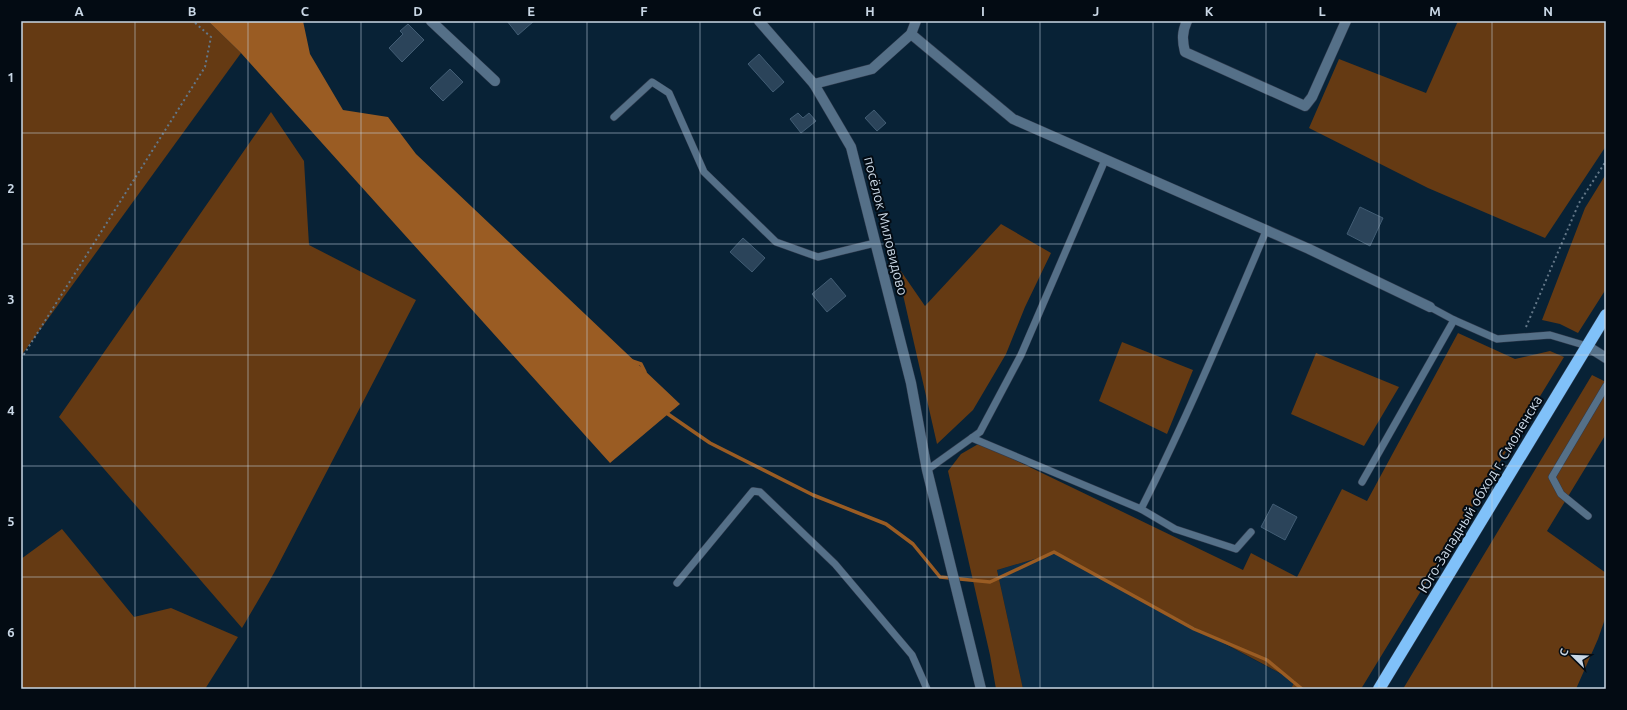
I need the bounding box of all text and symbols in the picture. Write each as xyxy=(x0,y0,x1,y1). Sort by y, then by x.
text: A xyxy=(74,4,84,18)
text: B xyxy=(188,4,197,18)
text: C xyxy=(301,4,310,18)
text: D xyxy=(413,4,423,18)
text: E xyxy=(527,4,535,18)
text: F xyxy=(640,4,648,18)
text: G xyxy=(753,4,762,18)
text: H xyxy=(865,4,875,18)
text: I xyxy=(981,4,985,18)
text: J xyxy=(1093,4,1099,18)
text: K xyxy=(1205,4,1214,18)
text: L xyxy=(1318,4,1326,18)
text: M xyxy=(1429,4,1441,18)
text: N xyxy=(1543,4,1553,18)
text: 1 xyxy=(7,70,15,84)
street label: посёлок Миловидово xyxy=(861,155,911,297)
text: 2 xyxy=(7,181,15,195)
text: 3 xyxy=(7,292,15,306)
street label: Юго-Западный обход г. Смоленска xyxy=(1415,393,1545,595)
text: 4 xyxy=(7,403,15,417)
text: 5 xyxy=(7,514,15,528)
text: 6 xyxy=(7,625,15,639)
north arrow xyxy=(1553,636,1593,676)
text: С xyxy=(1557,647,1571,658)

